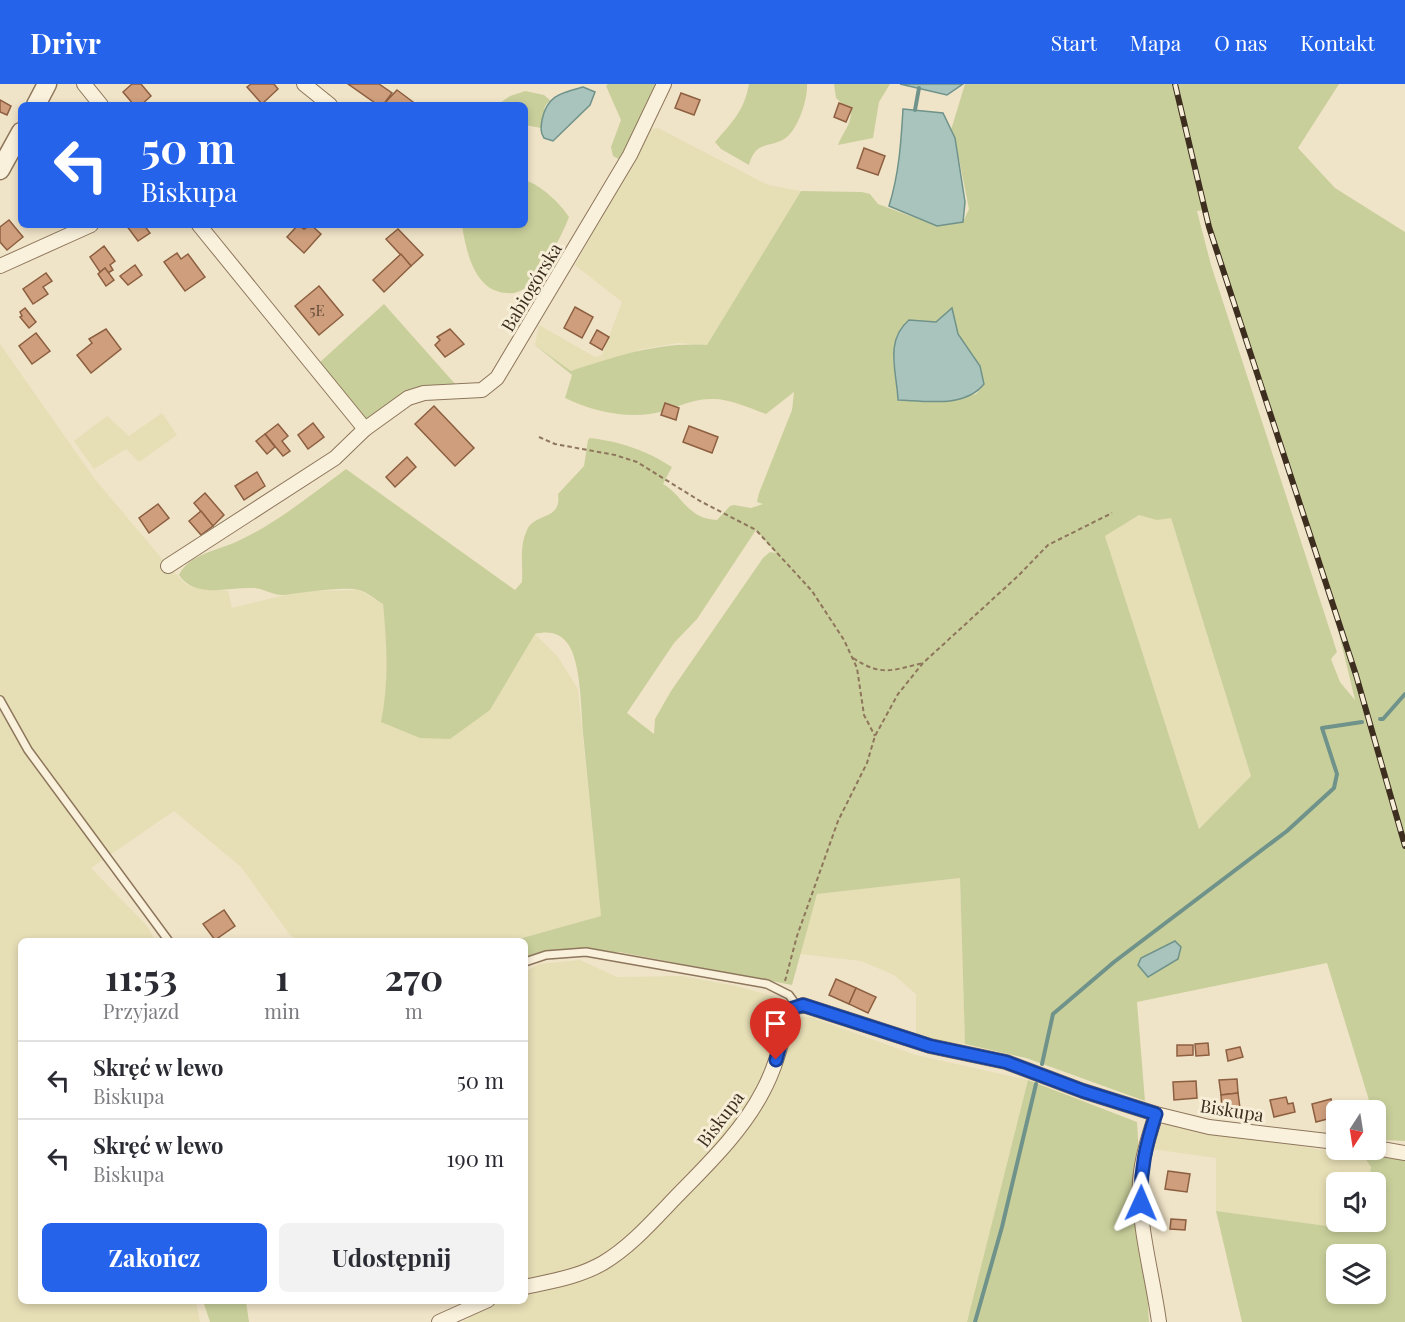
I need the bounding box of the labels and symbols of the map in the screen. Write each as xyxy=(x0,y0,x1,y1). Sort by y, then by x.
street label: Babiogórska xyxy=(495,238,567,336)
house number: 5E xyxy=(309,300,325,320)
pin xyxy=(750,998,801,1060)
street label: Biskupa xyxy=(691,1086,749,1152)
street label: Biskupa xyxy=(1198,1093,1266,1127)
north arrow xyxy=(1326,1100,1386,1160)
position arrow xyxy=(1109,1171,1173,1235)

